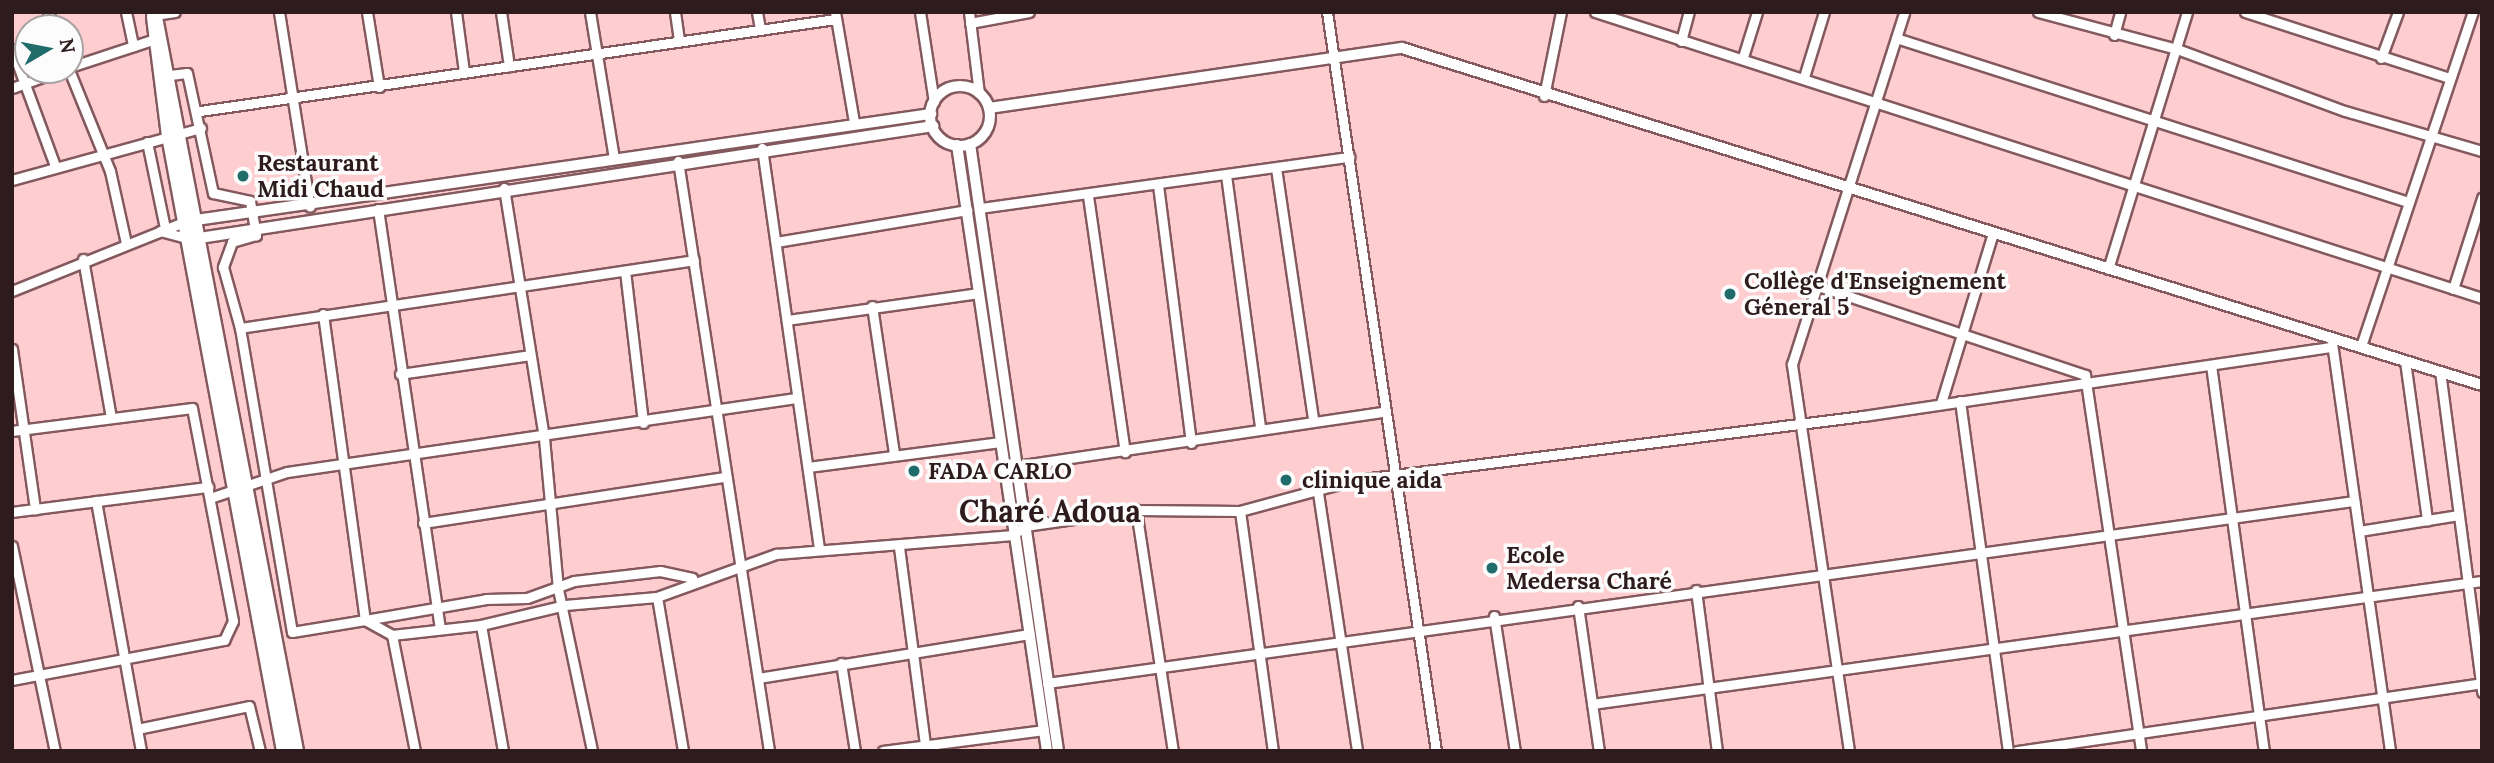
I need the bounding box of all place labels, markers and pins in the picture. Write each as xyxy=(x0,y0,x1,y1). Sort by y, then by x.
place label: Restaurant Midi Chaud xyxy=(257,149,384,203)
marker: Restaurant Midi Chaud xyxy=(235,168,251,184)
place label: Collège d'Enseignement Géneral 5 xyxy=(1744,267,2006,321)
marker: Collège d'Enseignement Géneral 5 xyxy=(1722,286,1738,302)
place label: FADA CARLO xyxy=(928,457,1072,485)
marker: FADA CARLO xyxy=(906,463,922,479)
place label: clinique aida xyxy=(1302,466,1442,494)
marker: clinique aida xyxy=(1276,470,1296,490)
place label: Ecole Medersa Charé xyxy=(1506,541,1672,595)
marker: Ecole Medersa Charé xyxy=(1484,560,1500,576)

